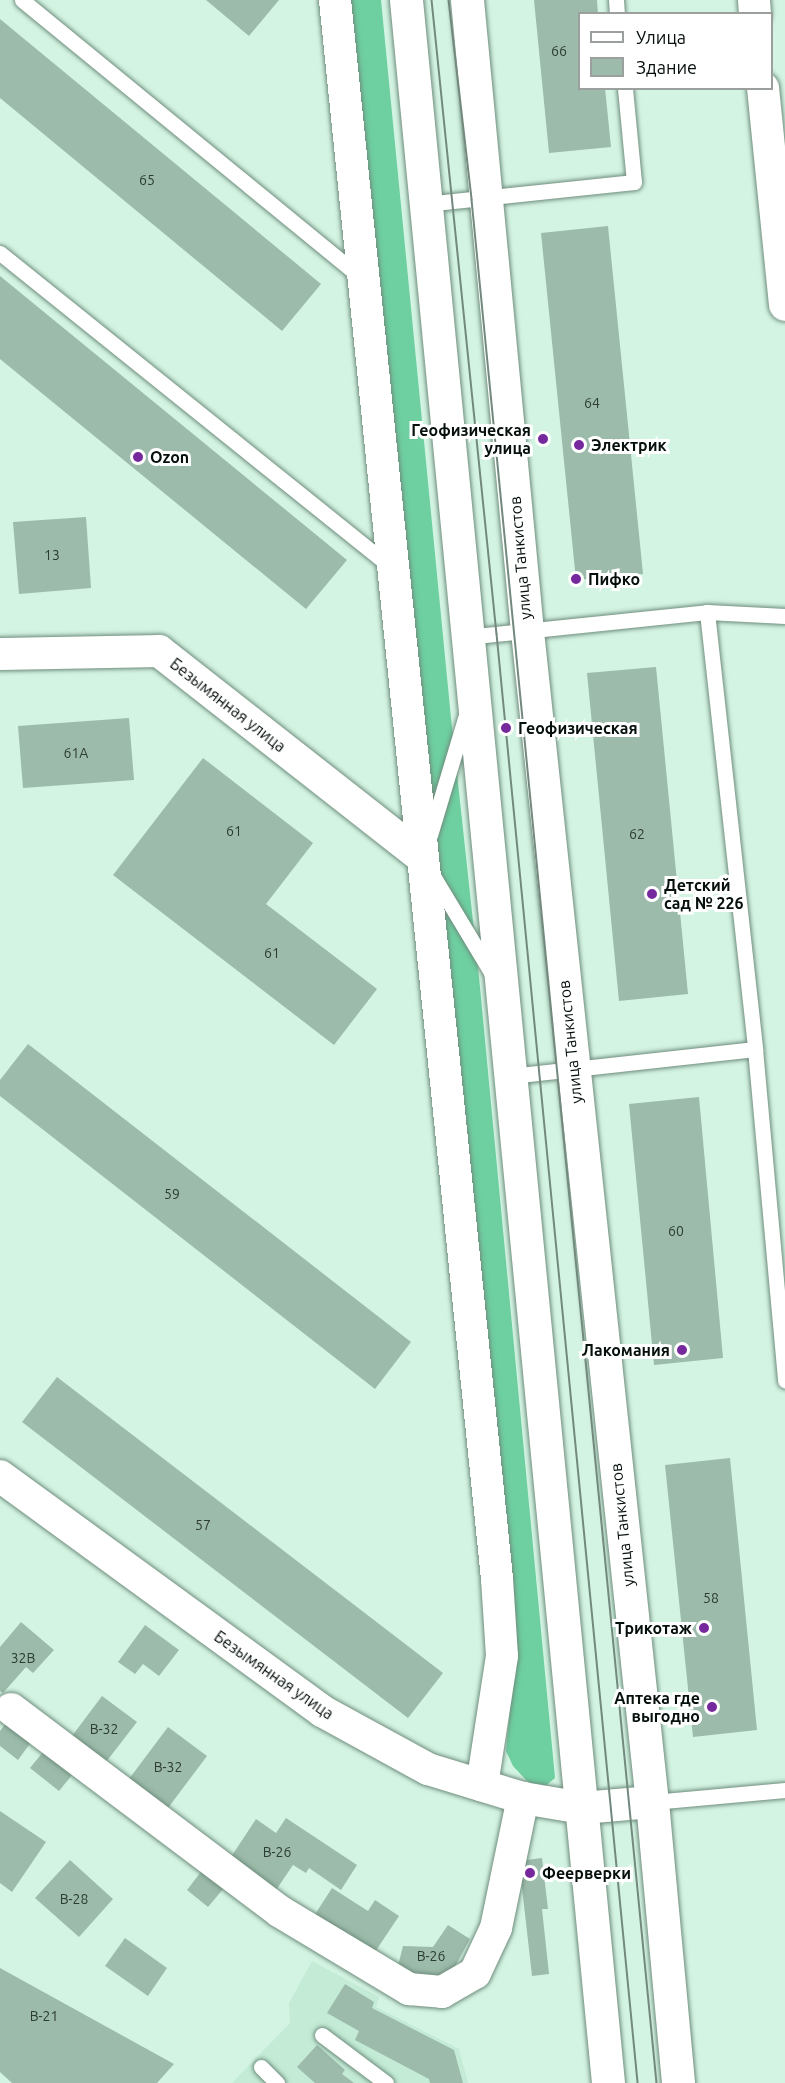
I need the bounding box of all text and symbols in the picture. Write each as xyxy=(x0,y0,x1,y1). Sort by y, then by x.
legend xyxy=(578,12,773,90)
text: Улица xyxy=(636,27,686,47)
house number: 66 xyxy=(551,43,567,59)
text: Здание xyxy=(636,57,697,77)
house number: 65 xyxy=(139,172,155,188)
house number: 64 xyxy=(584,395,600,411)
place label: Геофизическая улица xyxy=(411,420,531,458)
marker: Геофизическая улица xyxy=(536,432,550,446)
place label: Электрик xyxy=(591,435,667,455)
marker: Электрик xyxy=(572,438,586,452)
place label: Ozon xyxy=(150,447,189,467)
marker: Ozon xyxy=(131,450,145,464)
street label: улица Танкистов xyxy=(505,495,535,621)
house number: 13 xyxy=(44,547,60,563)
place label: Пифко xyxy=(588,569,640,589)
marker: Пифко xyxy=(569,572,583,586)
street label: Безымянная улица xyxy=(166,654,290,756)
place label: Геофизическая xyxy=(518,718,638,738)
marker: Геофизическая xyxy=(499,721,513,735)
house number: 61А xyxy=(64,745,88,761)
house number: 61 xyxy=(226,823,242,839)
house number: 62 xyxy=(629,826,645,842)
place label: Детский сад № 226 xyxy=(664,875,744,913)
marker: Детский сад № 226 xyxy=(645,887,659,901)
house number: 61 xyxy=(264,945,280,961)
street label: улица Танкистов xyxy=(554,979,586,1105)
house number: 59 xyxy=(164,1186,180,1202)
house number: 60 xyxy=(668,1223,684,1239)
place label: Лакомания xyxy=(582,1340,670,1360)
marker: Лакомания xyxy=(675,1343,689,1357)
street label: улица Танкистов xyxy=(606,1462,638,1588)
house number: 57 xyxy=(195,1517,211,1533)
house number: 58 xyxy=(703,1590,719,1606)
place label: Трикотаж xyxy=(615,1618,692,1638)
marker: Трикотаж xyxy=(697,1621,711,1635)
street label: Безымянная улица xyxy=(211,1627,337,1723)
house number: 32В xyxy=(11,1650,35,1666)
place label: Аптека где выгодно xyxy=(614,1688,700,1726)
marker: Аптека где выгодно xyxy=(705,1700,719,1714)
house number: В-32 xyxy=(90,1721,118,1737)
house number: В-32 xyxy=(154,1759,182,1775)
house number: В-26 xyxy=(263,1844,291,1860)
place label: Феерверки xyxy=(542,1863,631,1883)
marker: Феерверки xyxy=(523,1866,537,1880)
house number: В-28 xyxy=(60,1891,88,1907)
house number: В-26 xyxy=(417,1948,445,1964)
house number: В-21 xyxy=(30,2008,58,2024)

